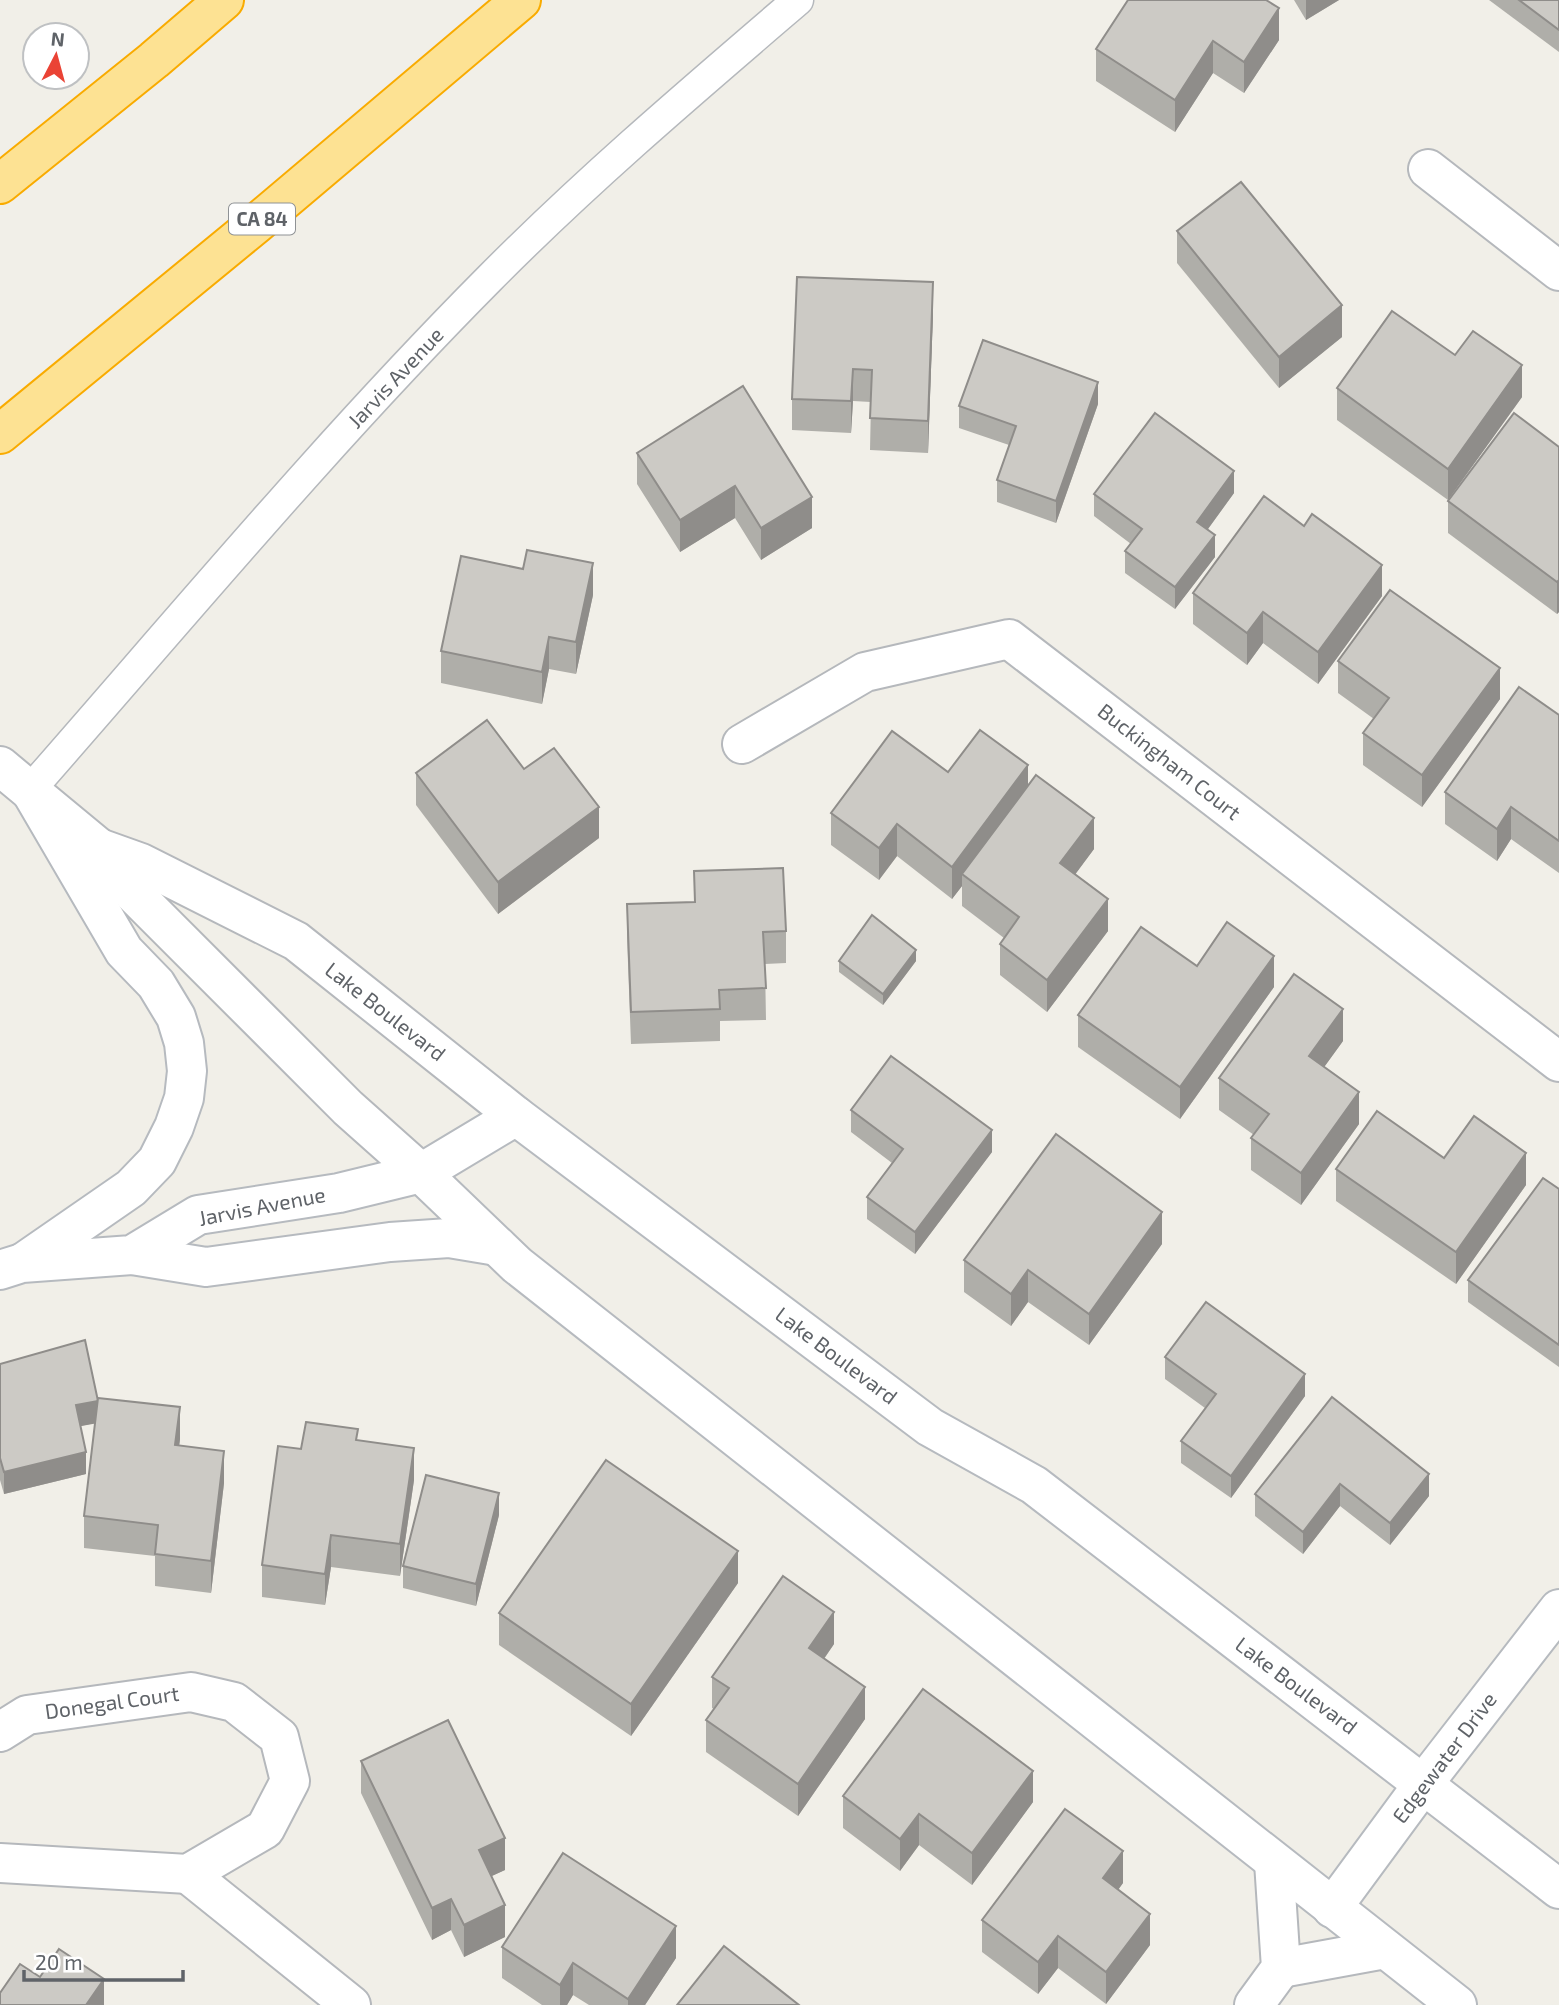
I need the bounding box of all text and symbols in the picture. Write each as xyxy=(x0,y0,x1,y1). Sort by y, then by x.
north arrow xyxy=(21,21,91,91)
text: N xyxy=(50,26,66,51)
road number: CA 84 xyxy=(229,204,295,234)
street label: Jarvis Avenue xyxy=(342,321,448,433)
street label: Buckingham Court xyxy=(1094,697,1246,824)
street label: Lake Boulevard xyxy=(321,956,451,1066)
street label: Jarvis Avenue xyxy=(196,1181,327,1230)
street label: Lake Boulevard xyxy=(771,1301,903,1409)
street label: Lake Boulevard xyxy=(1231,1631,1363,1739)
street label: Donegal Court xyxy=(43,1680,180,1723)
street label: Edgewater Drive xyxy=(1386,1687,1501,1827)
scale bar xyxy=(24,1938,184,1982)
text: 20 m xyxy=(35,1949,83,1974)

